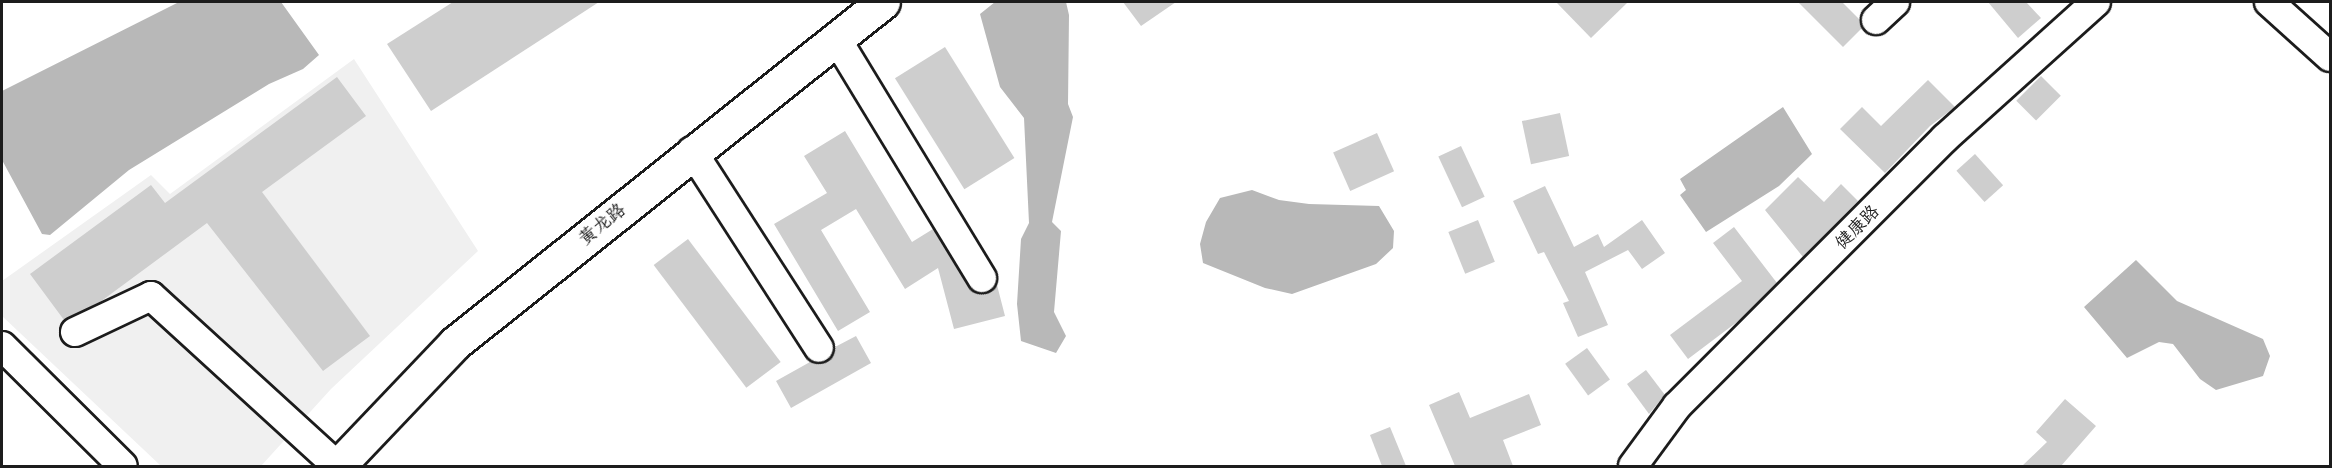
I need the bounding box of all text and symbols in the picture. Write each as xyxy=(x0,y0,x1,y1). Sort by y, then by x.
street label: 黄龙路 xyxy=(574,199,630,249)
street label: 健康路 xyxy=(1830,200,1884,254)

